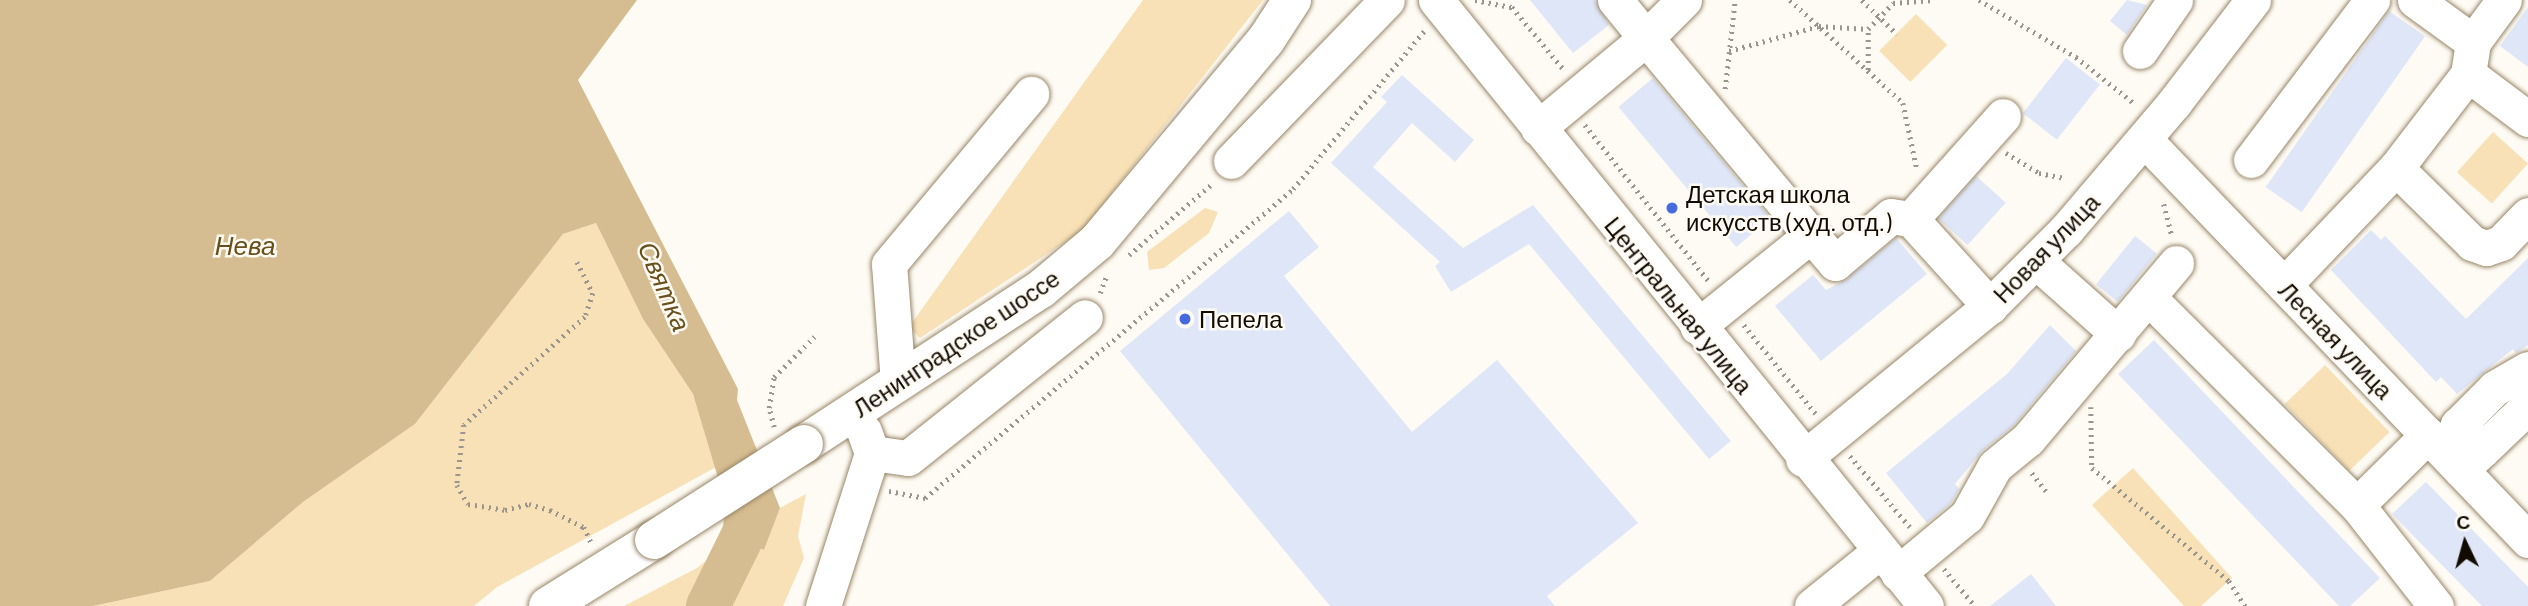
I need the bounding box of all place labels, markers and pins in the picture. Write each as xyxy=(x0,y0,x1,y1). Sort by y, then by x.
place label: Детская школа искусств (худ. отд.) xyxy=(1686,180,1891,236)
marker: Детская школа искусств (худ. отд.) xyxy=(1664,200,1680,216)
place label: Пепела xyxy=(1199,305,1282,333)
marker: Пепела xyxy=(1177,311,1193,327)

